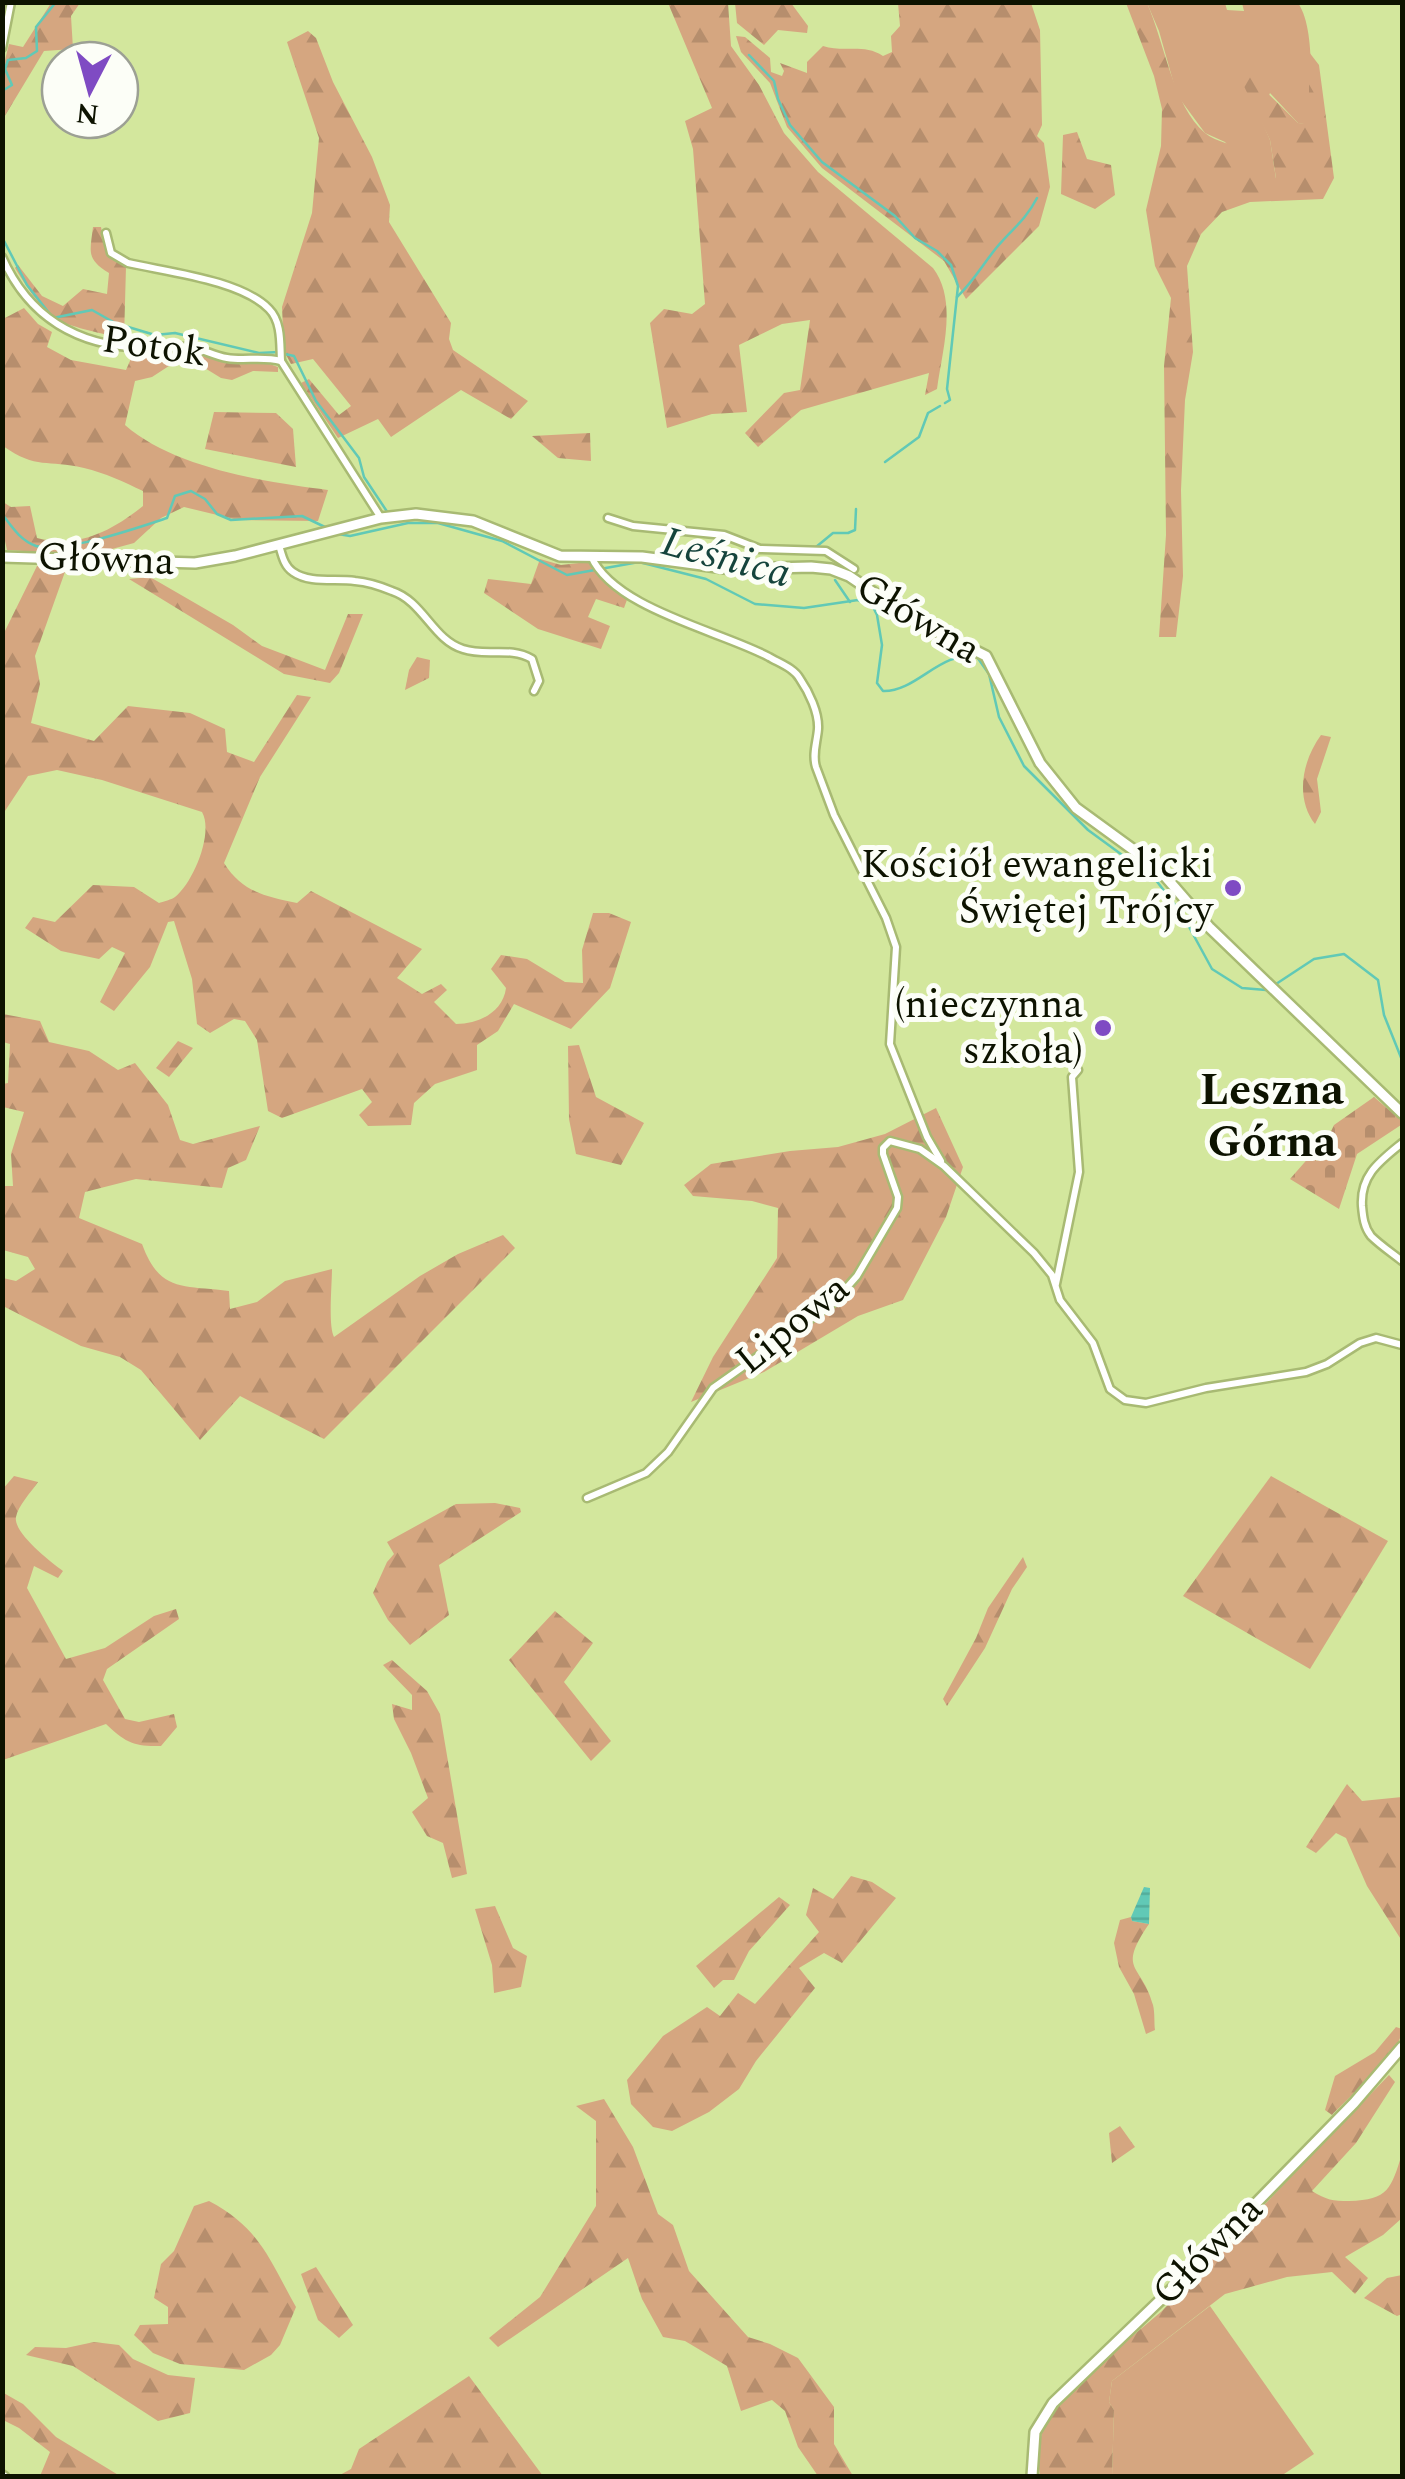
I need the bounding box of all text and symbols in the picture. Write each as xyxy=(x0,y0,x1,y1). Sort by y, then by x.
north arrow xyxy=(40,40,140,140)
text: N xyxy=(74,91,101,136)
street label: Potok xyxy=(98,310,210,384)
water label: Leśnica xyxy=(654,511,798,605)
street label: Główna xyxy=(37,527,176,593)
street label: Główna xyxy=(844,558,993,681)
place label: Kościół ewangelicki Świętej Trójcy xyxy=(861,835,1215,942)
marker: Kościół ewangelicki Świętej Trójcy xyxy=(1222,877,1244,899)
place label: (nieczynna szkoła) xyxy=(894,975,1083,1082)
marker: (nieczynna szkoła) xyxy=(1092,1017,1114,1039)
district label: Leszna Górna xyxy=(1200,1056,1344,1177)
street label: Lipowa xyxy=(723,1260,864,1390)
street label: Główna xyxy=(1138,2181,1278,2321)

